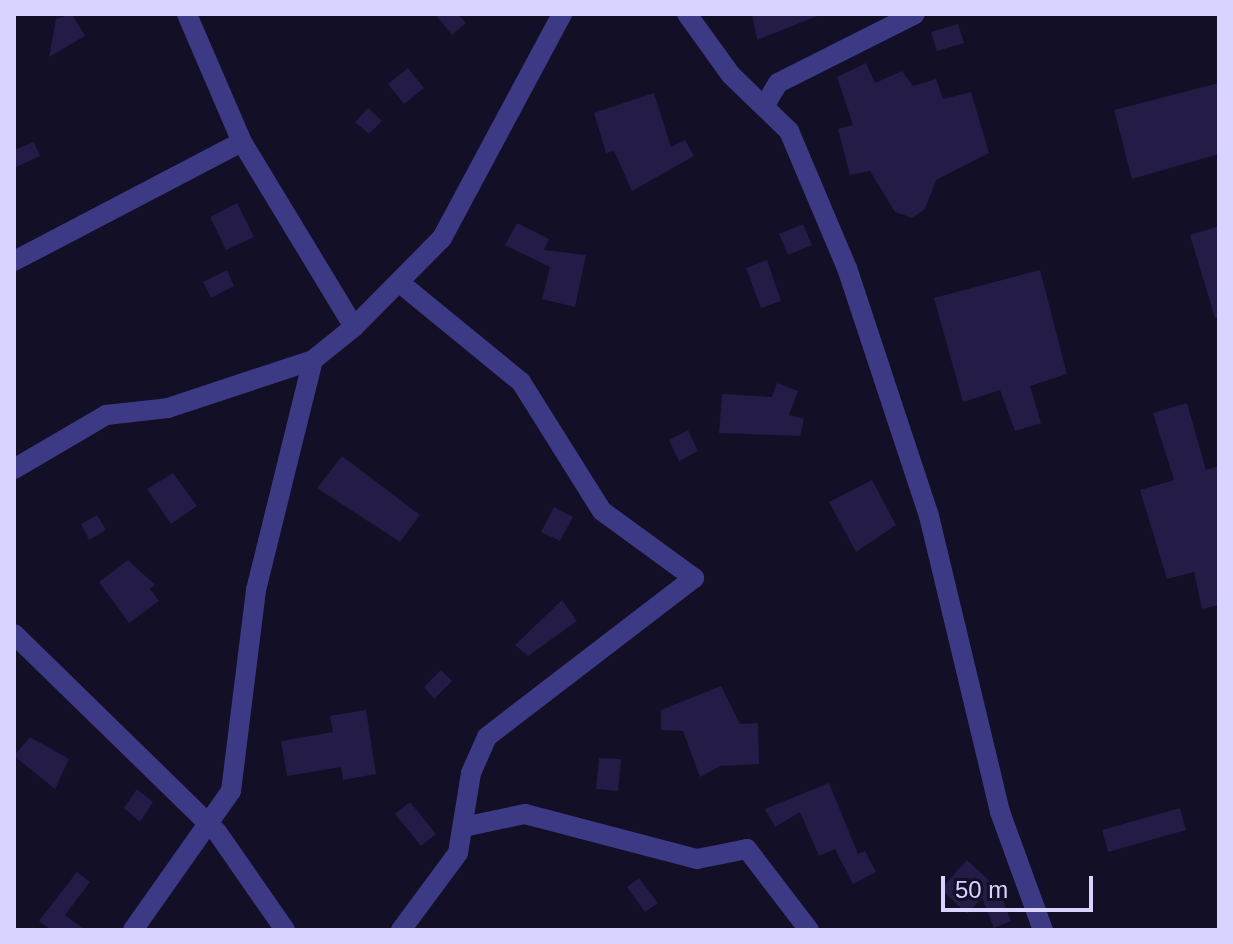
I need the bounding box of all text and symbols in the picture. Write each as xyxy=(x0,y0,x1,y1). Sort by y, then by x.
scale bar xyxy=(945,860,1097,910)
text: 50 m xyxy=(955,876,1008,903)

